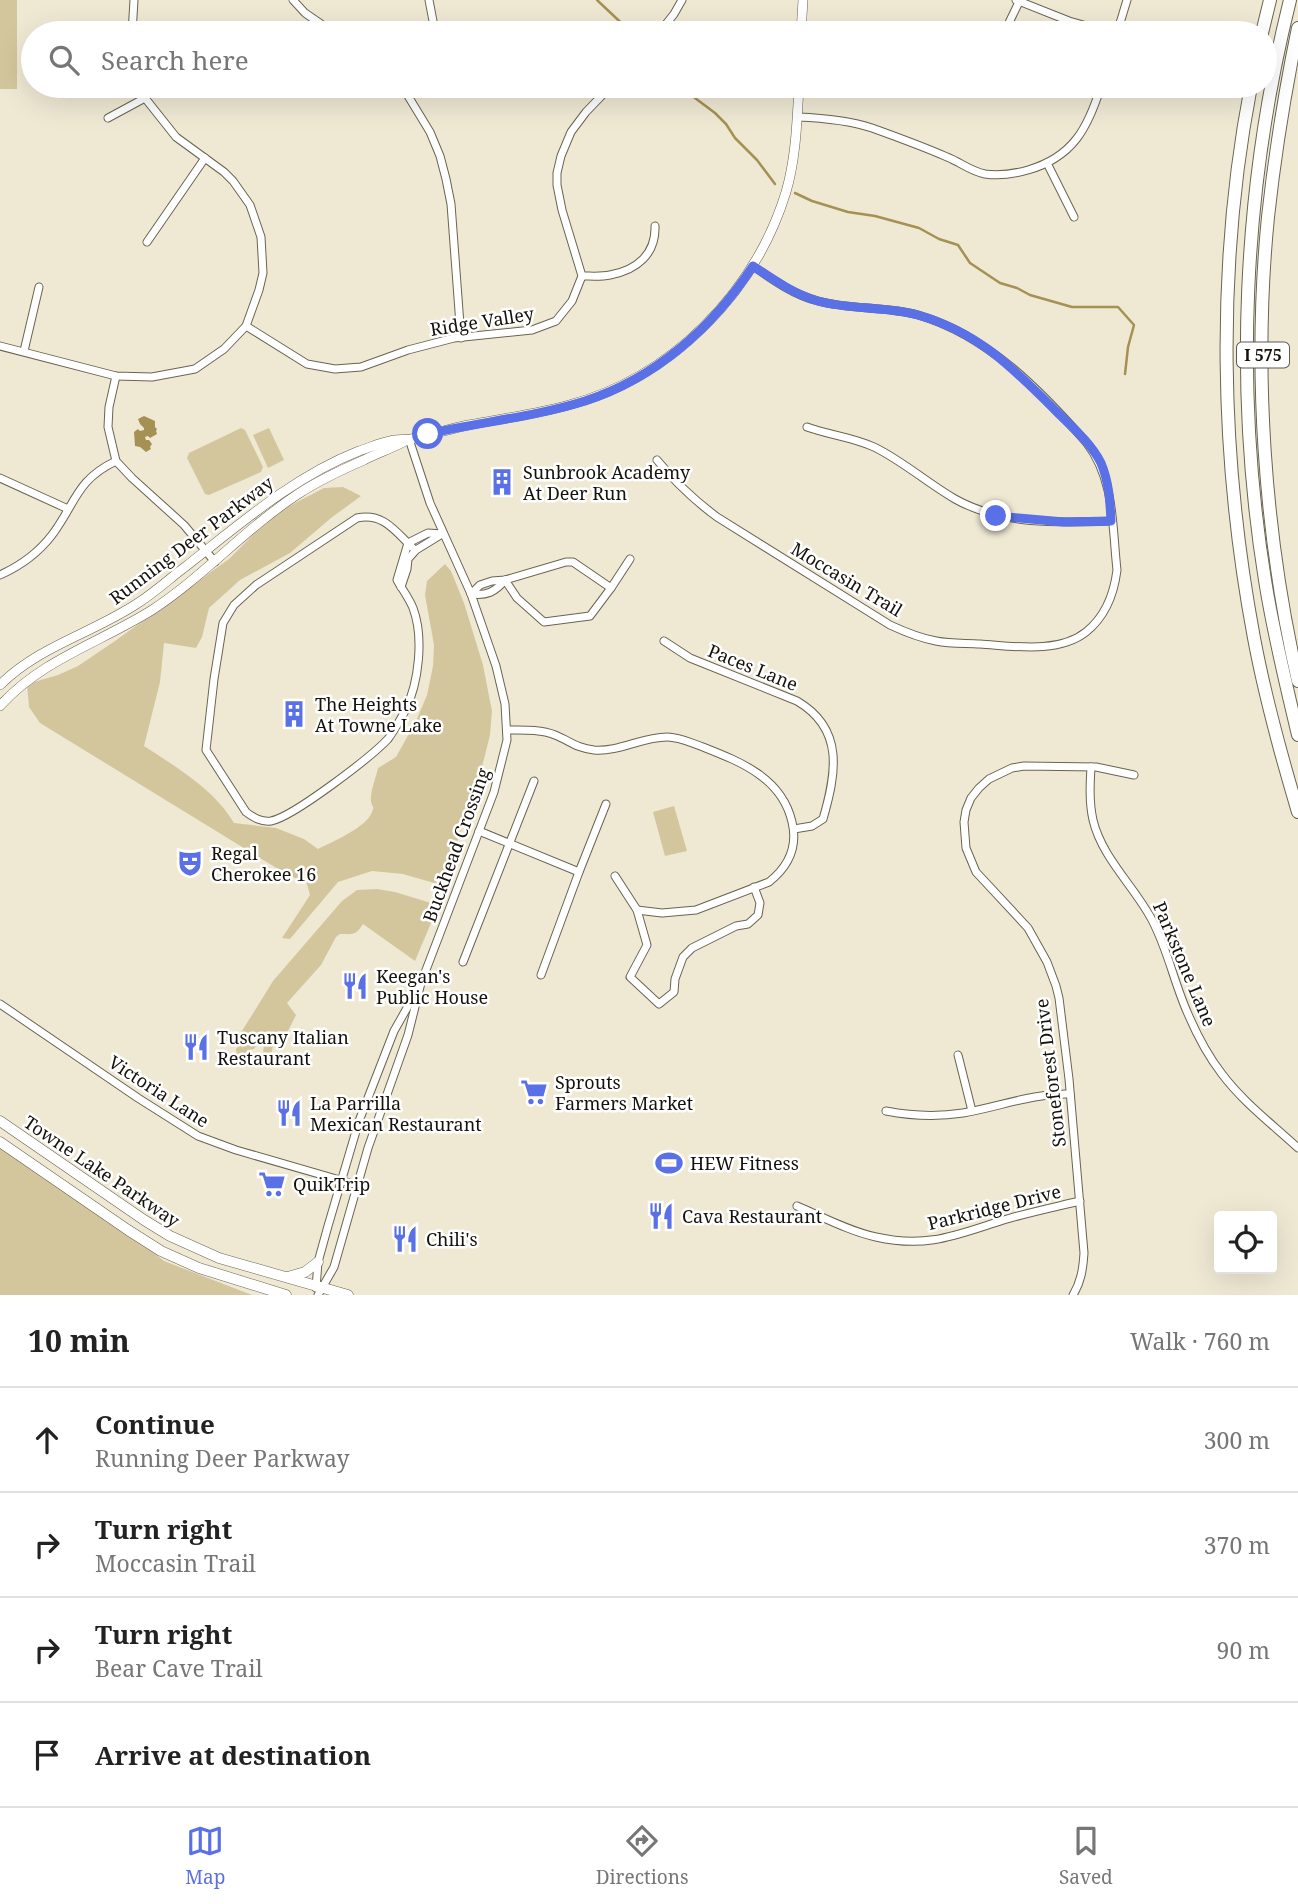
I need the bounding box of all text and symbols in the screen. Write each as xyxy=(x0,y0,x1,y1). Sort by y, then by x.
search box xyxy=(21,21,1277,98)
icon: search xyxy=(45,41,83,79)
text: Search here xyxy=(101,42,249,78)
street label: Ridge Valley xyxy=(428,301,536,341)
road number: I 575 xyxy=(1237,342,1289,368)
route start xyxy=(412,418,443,449)
place label: Sunbrook Academy At Deer Run xyxy=(523,460,691,505)
building icon: Sunbrook Academy At Deer Run xyxy=(487,467,517,497)
street label: Running Deer Parkway xyxy=(104,470,278,610)
route end xyxy=(980,500,1011,531)
street label: Moccasin Trail xyxy=(787,536,907,622)
street label: Paces Lane xyxy=(705,638,801,696)
place label: The Heights At Towne Lake xyxy=(315,692,442,737)
building icon: The Heights At Towne Lake xyxy=(279,699,309,729)
street label: Buckhead Crossing xyxy=(417,764,495,926)
place label: Regal Cherokee 16 xyxy=(211,841,316,886)
theatre icon: Regal Cherokee 16 xyxy=(175,848,205,878)
street label: Parkstone Lane xyxy=(1148,898,1222,1030)
place label: Keegan's Public House xyxy=(376,964,488,1009)
restaurant icon: Keegan's Public House xyxy=(340,971,370,1001)
street label: Stoneforest Drive xyxy=(1029,997,1071,1149)
place label: Tuscany Italian Restaurant xyxy=(217,1025,349,1070)
restaurant icon: Tuscany Italian Restaurant xyxy=(181,1032,211,1062)
street label: Victoria Lane xyxy=(104,1050,214,1132)
place label: Sprouts Farmers Market xyxy=(555,1070,693,1115)
supermarket icon: Sprouts Farmers Market xyxy=(519,1077,549,1107)
place label: La Parrilla Mexican Restaurant xyxy=(310,1091,482,1136)
restaurant icon: La Parrilla Mexican Restaurant xyxy=(274,1098,304,1128)
street label: Towne Lake Parkway xyxy=(19,1110,185,1233)
sports icon: HEW Fitness xyxy=(654,1148,684,1178)
place label: HEW Fitness xyxy=(690,1151,799,1175)
supermarket icon: QuikTrip xyxy=(257,1169,287,1199)
place label: QuikTrip xyxy=(293,1172,370,1196)
street label: Parkridge Drive xyxy=(925,1179,1063,1235)
restaurant icon: Cava Restaurant xyxy=(646,1201,676,1231)
place label: Cava Restaurant xyxy=(682,1204,822,1228)
map controls xyxy=(1214,1211,1277,1274)
button: locate xyxy=(1214,1211,1277,1274)
restaurant icon: Chili's xyxy=(390,1224,420,1254)
place label: Chili's xyxy=(426,1227,478,1251)
text: 10 min xyxy=(28,1320,130,1361)
text: Walk · 760 m xyxy=(1130,1325,1270,1357)
text: Continue xyxy=(95,1406,215,1442)
icon: ahead xyxy=(28,1421,66,1459)
text: 300 m xyxy=(1204,1424,1270,1456)
text: Running Deer Parkway xyxy=(95,1442,350,1474)
text: Turn right xyxy=(95,1511,232,1547)
icon: right xyxy=(28,1526,66,1564)
text: 370 m xyxy=(1204,1529,1270,1561)
text: Moccasin Trail xyxy=(95,1547,256,1579)
text: Turn right xyxy=(95,1616,232,1652)
icon: right xyxy=(28,1631,66,1669)
text: 90 m xyxy=(1217,1634,1270,1666)
text: Bear Cave Trail xyxy=(95,1652,263,1684)
icon: arrive xyxy=(28,1736,66,1774)
text: Arrive at destination xyxy=(95,1737,371,1773)
tab: Map xyxy=(185,1822,225,1890)
tab: Directions xyxy=(596,1822,689,1890)
tab: Saved xyxy=(1059,1822,1113,1890)

